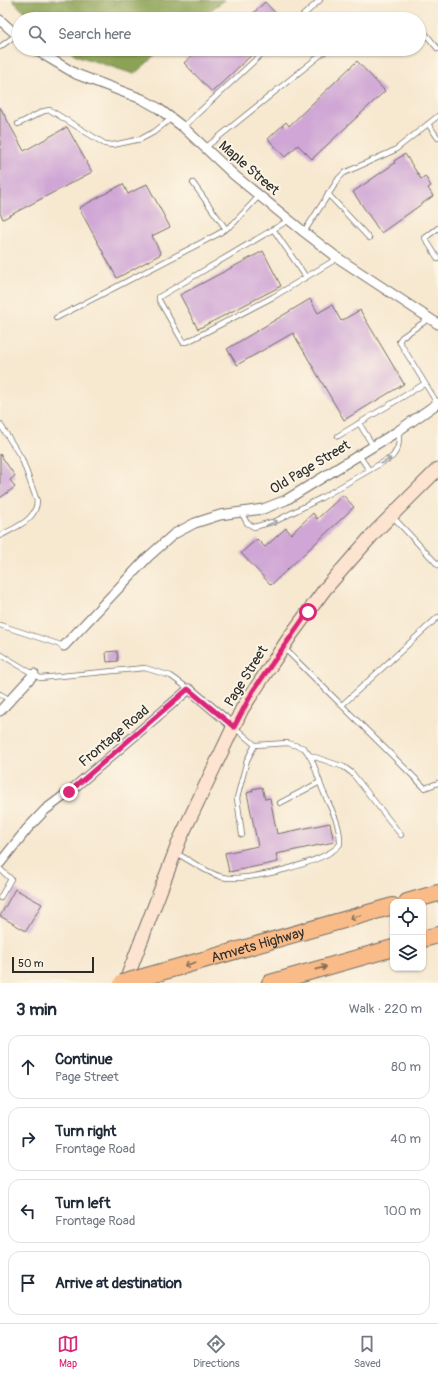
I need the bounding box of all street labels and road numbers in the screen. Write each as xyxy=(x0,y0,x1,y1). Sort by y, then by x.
street label: Maple Street xyxy=(215,137,283,199)
street label: Old Page Street xyxy=(267,436,354,498)
street label: Page Street xyxy=(221,642,272,710)
street label: Frontage Road xyxy=(75,702,153,770)
street label: Amvets Highway xyxy=(209,923,306,966)

